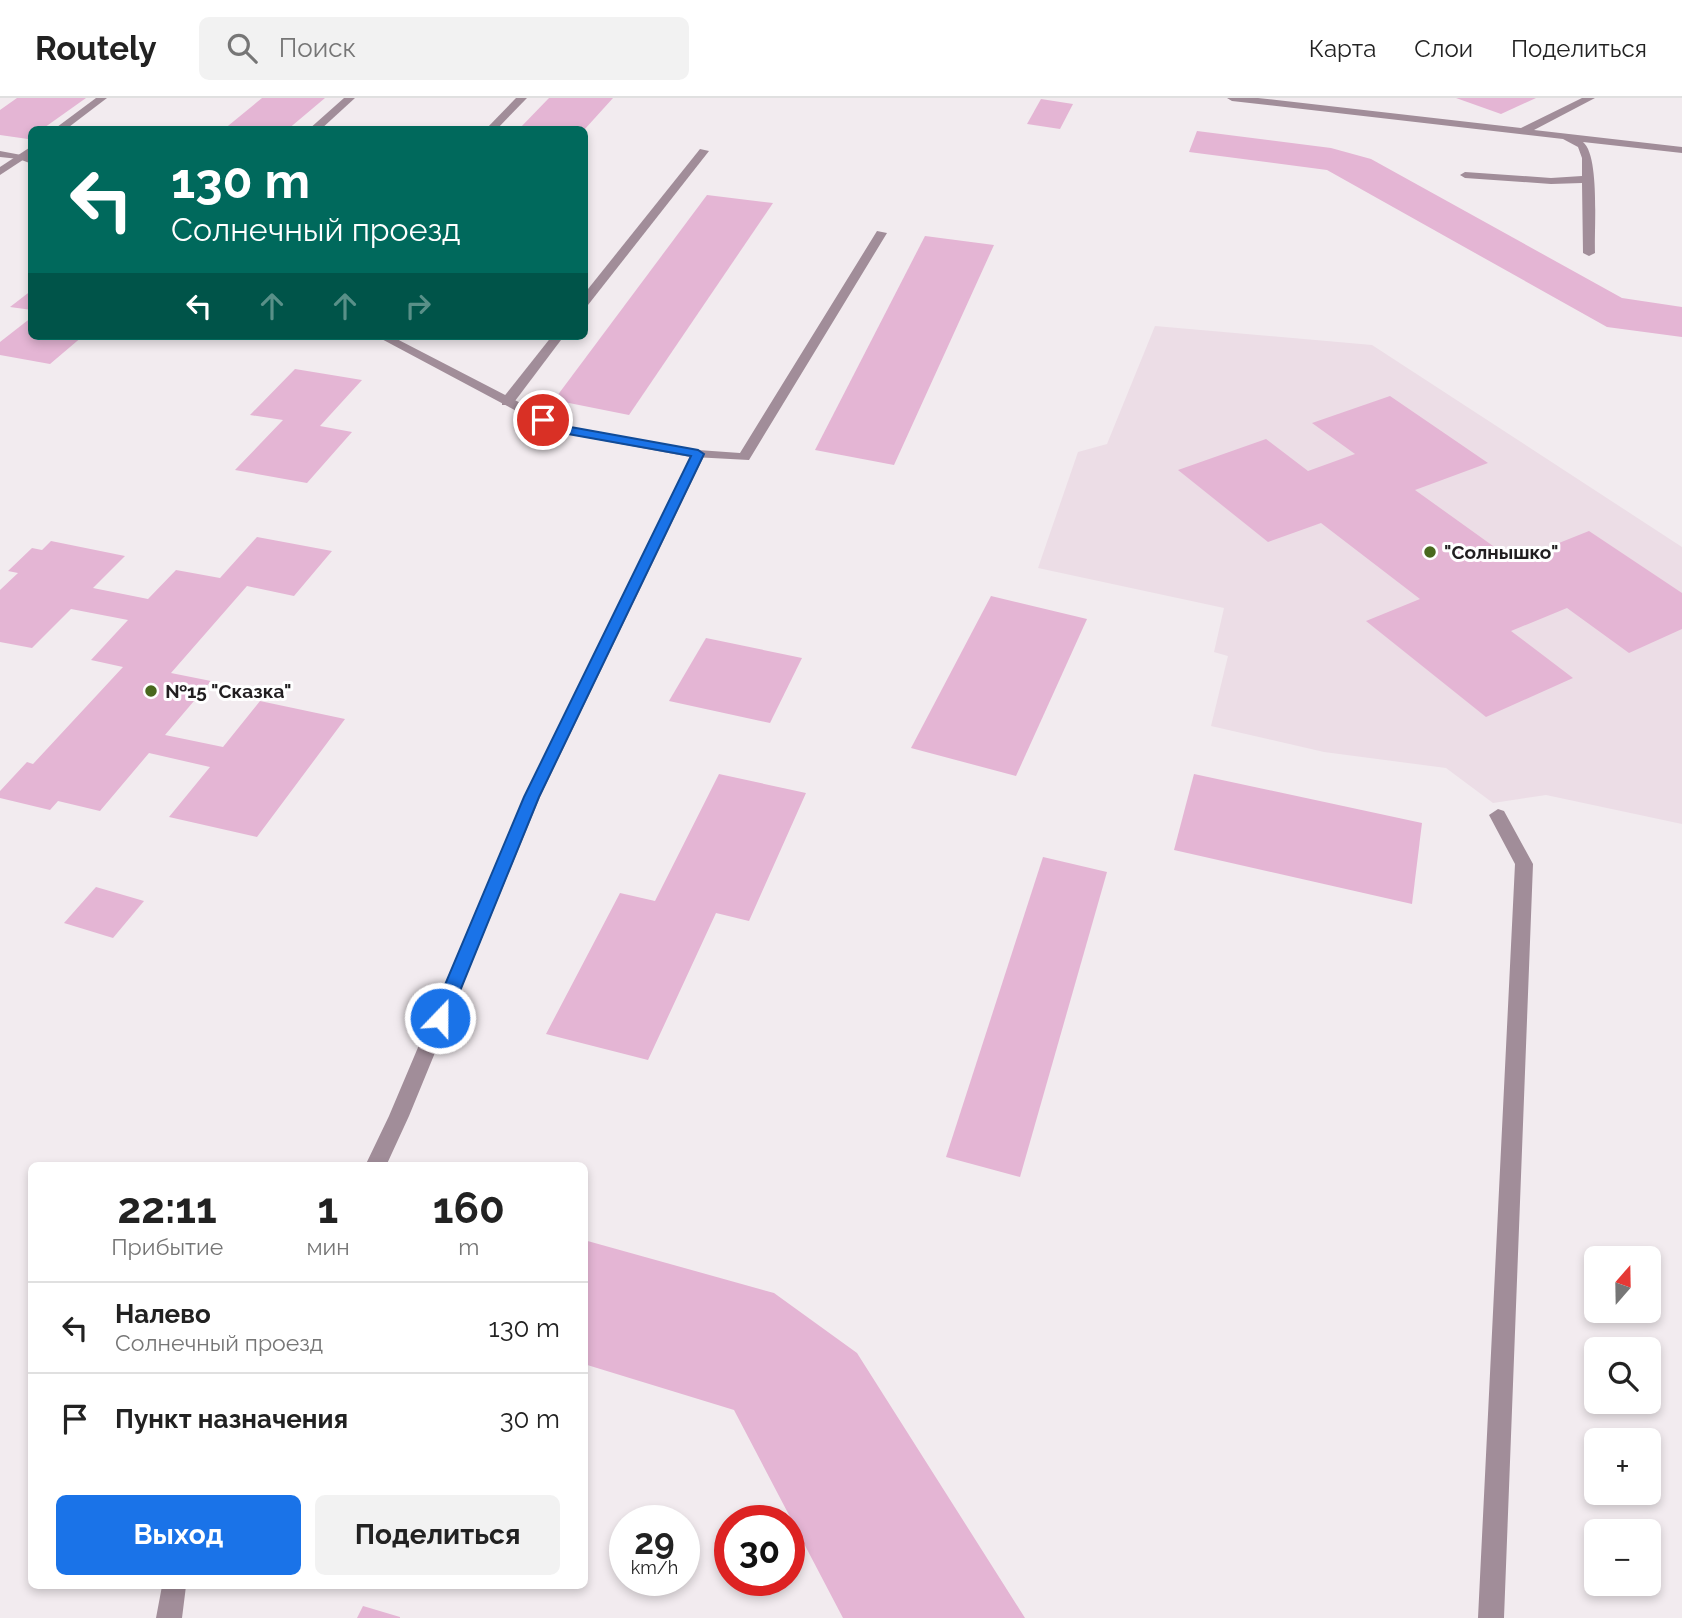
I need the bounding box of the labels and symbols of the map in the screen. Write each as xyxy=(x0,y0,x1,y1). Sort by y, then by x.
pin xyxy=(513,390,573,450)
place label: "Солнышко" xyxy=(1444,541,1558,563)
marker: "Солнышко" xyxy=(1422,544,1438,560)
place label: №15 "Сказка" xyxy=(165,680,291,702)
marker: №15 "Сказка" xyxy=(143,683,159,699)
position arrow xyxy=(403,981,477,1055)
north arrow xyxy=(1584,1246,1661,1323)
speed limit sign: 30 xyxy=(714,1505,805,1596)

